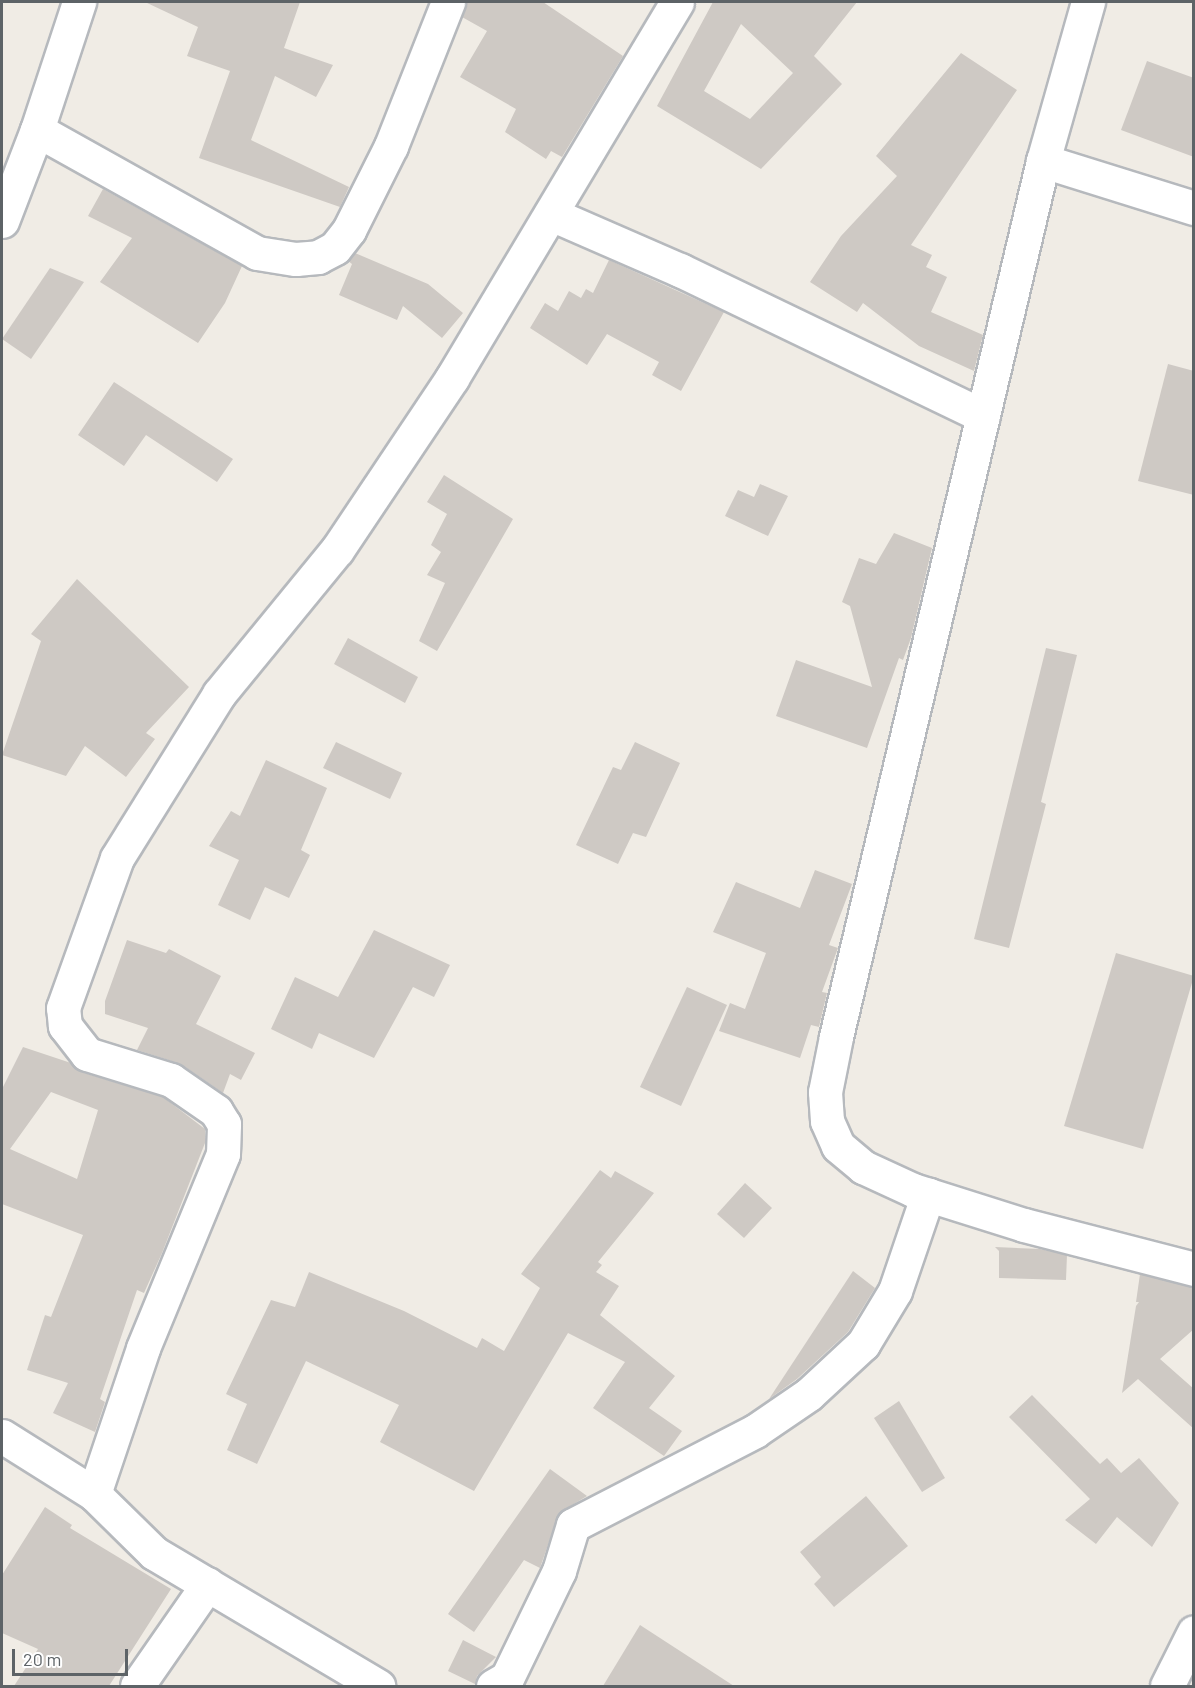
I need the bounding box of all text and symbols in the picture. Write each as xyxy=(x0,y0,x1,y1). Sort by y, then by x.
scale bar xyxy=(15,1637,130,1675)
text: 20 m xyxy=(23,1648,61,1670)

